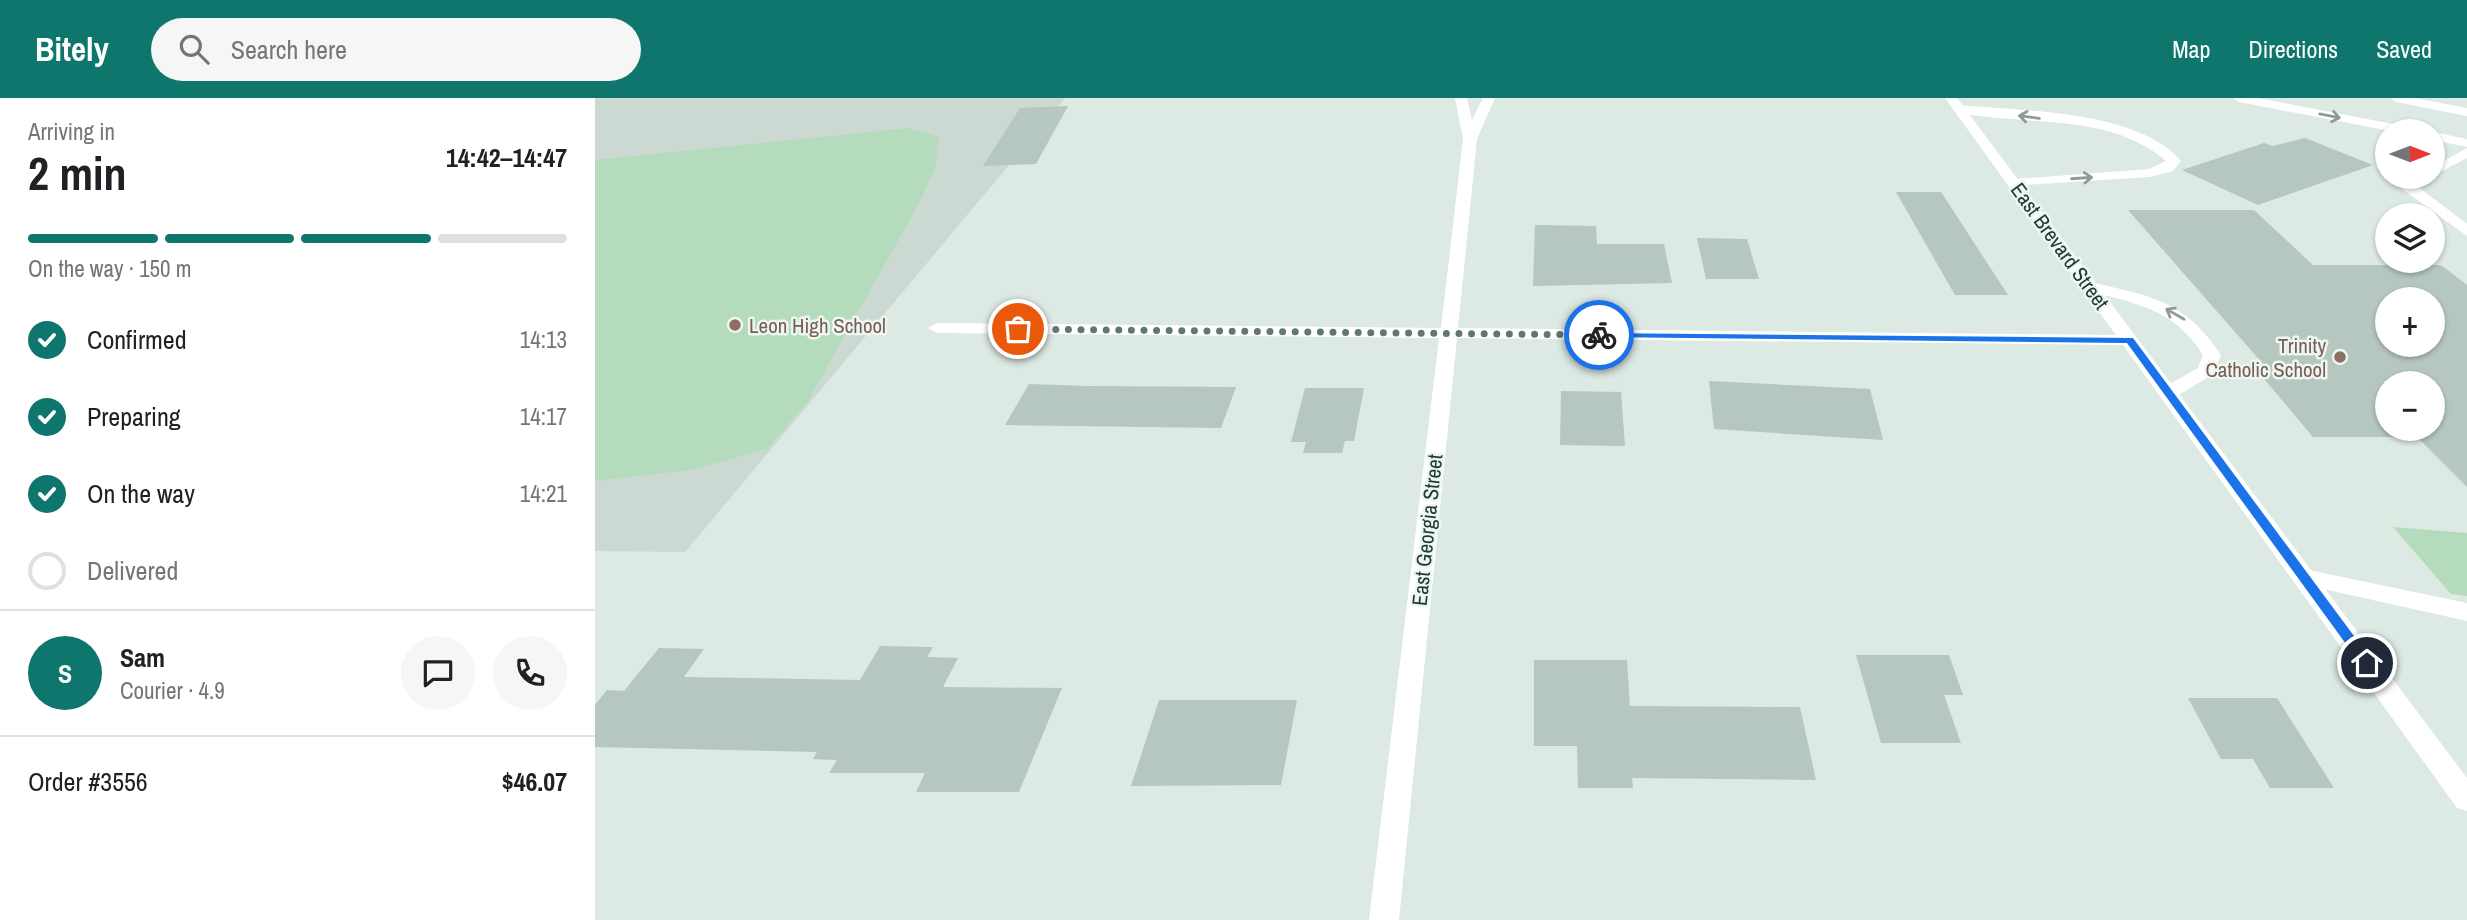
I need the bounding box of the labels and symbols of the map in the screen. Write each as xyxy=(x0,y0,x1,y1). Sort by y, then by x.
one-way arrow xyxy=(2318,109,2341,123)
one-way arrow xyxy=(2018,111,2041,124)
north arrow xyxy=(2375,119,2445,189)
one-way arrow xyxy=(2070,171,2092,184)
street label: East Brevard Street xyxy=(2004,177,2116,315)
pin xyxy=(988,299,1048,359)
courier xyxy=(1564,300,1634,370)
one-way arrow xyxy=(2166,307,2186,321)
place label: Leon High School xyxy=(749,311,886,340)
marker: Leon High School xyxy=(727,317,743,333)
place label: Trinity Catholic School xyxy=(2205,331,2326,384)
marker: Trinity Catholic School xyxy=(2332,349,2348,365)
street label: East Georgia Street xyxy=(1405,453,1449,607)
pin xyxy=(2337,633,2397,693)

